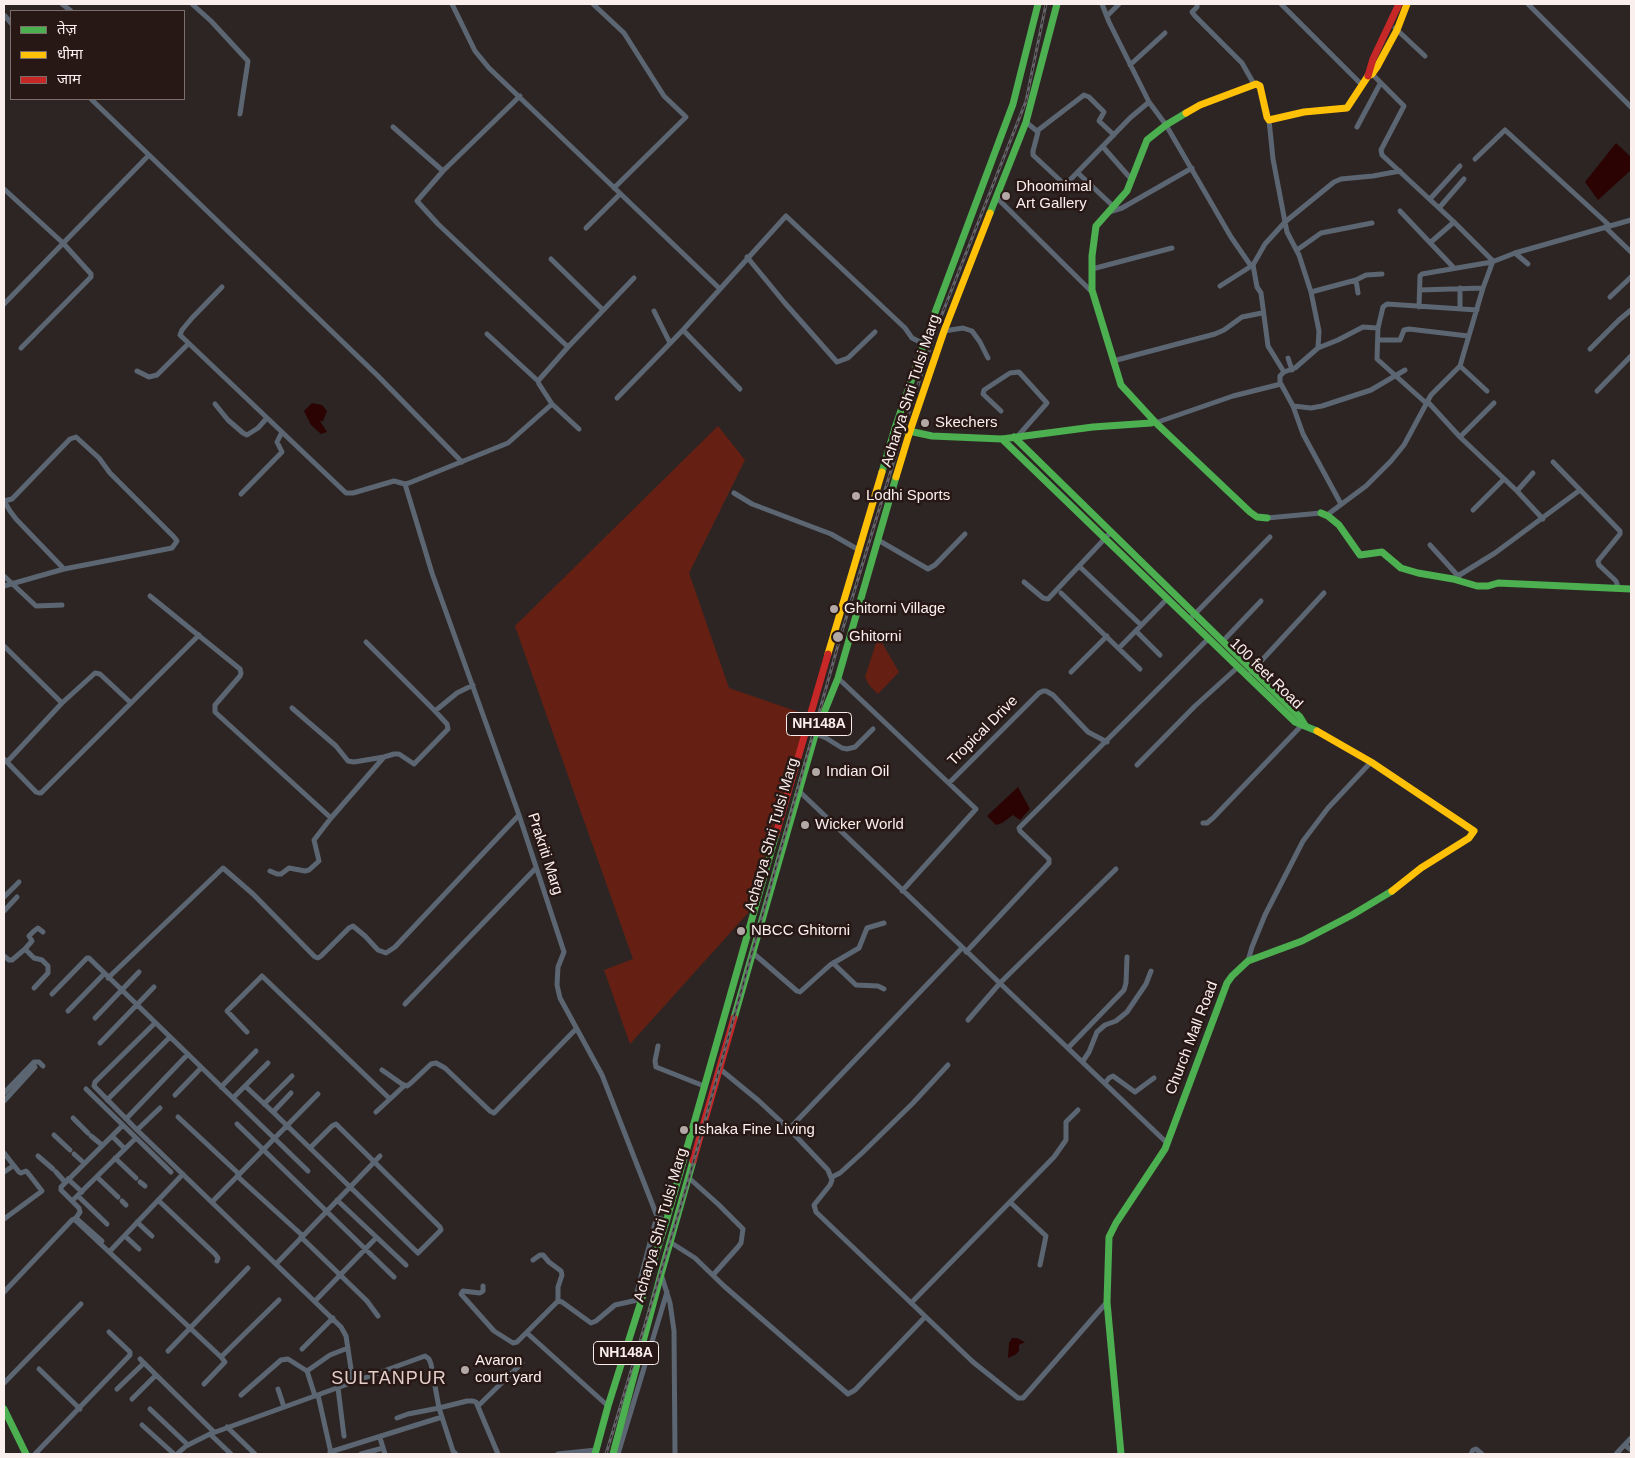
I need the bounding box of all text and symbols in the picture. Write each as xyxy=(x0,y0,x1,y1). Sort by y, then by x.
legend xyxy=(10,10,185,100)
text: तेज़ xyxy=(57,20,77,37)
text: धीमा xyxy=(57,45,83,62)
text: जाम xyxy=(57,70,81,87)
place label: Dhoomimal Art Gallery xyxy=(1016,178,1092,213)
marker: Dhoomimal Art Gallery xyxy=(1000,190,1012,202)
street label: Acharya Shri Tulsi Marg xyxy=(878,312,944,470)
place label: Skechers xyxy=(935,414,998,432)
marker: Skechers xyxy=(919,417,931,429)
place label: Lodhi Sports xyxy=(866,487,950,505)
marker: Lodhi Sports xyxy=(850,490,862,502)
place label: Ghitorni Village xyxy=(844,600,945,618)
marker: Ghitorni Village xyxy=(828,603,840,615)
place label: Ghitorni xyxy=(849,628,902,646)
marker: Ghitorni xyxy=(831,630,845,644)
street label: 100 feet Road xyxy=(1226,635,1306,713)
street label: Tropical Drive xyxy=(944,692,1022,770)
road number: NH148A xyxy=(786,712,852,736)
street label: Acharya Shri Tulsi Marg xyxy=(741,756,803,914)
place label: Indian Oil xyxy=(826,763,889,781)
marker: Indian Oil xyxy=(810,766,822,778)
street label: Prakriti Marg xyxy=(523,811,567,897)
place label: Wicker World xyxy=(815,816,904,834)
marker: Wicker World xyxy=(799,819,811,831)
place label: NBCC Ghitorni xyxy=(751,922,850,940)
marker: NBCC Ghitorni xyxy=(735,925,747,937)
street label: Church Mall Road xyxy=(1162,979,1222,1097)
place label: Ishaka Fine Living xyxy=(694,1121,815,1139)
marker: Ishaka Fine Living xyxy=(678,1124,690,1136)
street label: Acharya Shri Tulsi Marg xyxy=(630,1146,692,1304)
road number: NH148A xyxy=(594,1342,658,1365)
place label: Avaron court yard xyxy=(475,1352,542,1387)
marker: Avaron court yard xyxy=(459,1364,471,1376)
district label: SULTANPUR xyxy=(330,1368,448,1390)

